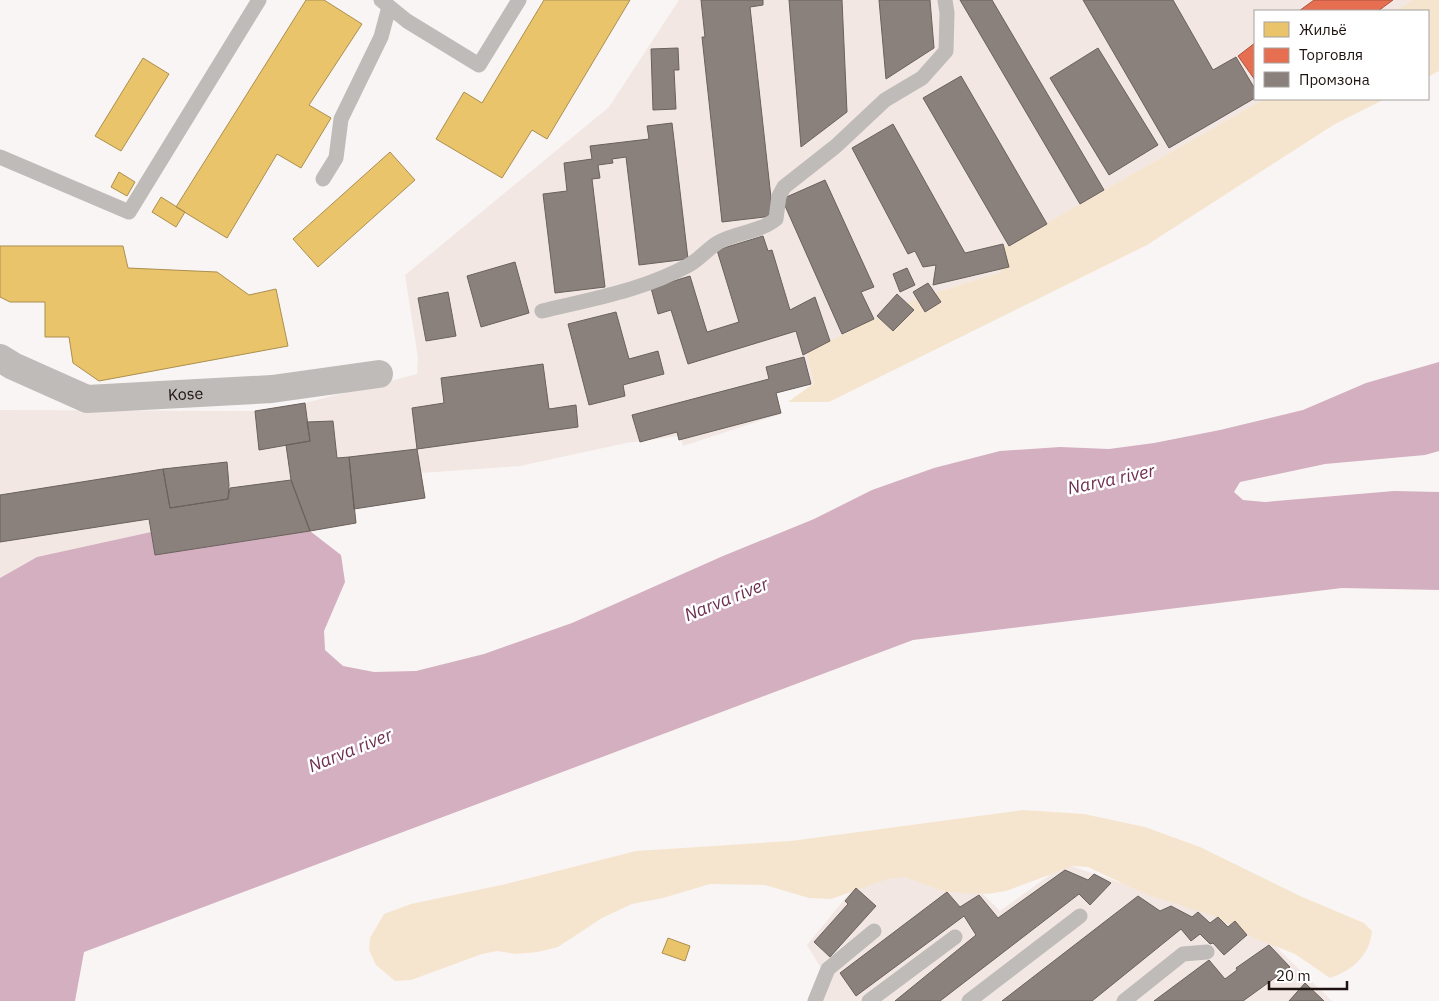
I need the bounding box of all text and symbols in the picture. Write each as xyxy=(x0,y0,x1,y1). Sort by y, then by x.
legend xyxy=(1254,10,1429,100)
text: Жильё xyxy=(1299,20,1347,39)
text: Торговля xyxy=(1299,45,1363,64)
text: Промзона xyxy=(1299,70,1370,89)
street label: Kose xyxy=(167,383,204,405)
water label: Narva river xyxy=(1065,458,1157,499)
water label: Narva river xyxy=(681,572,772,626)
water label: Narva river xyxy=(305,723,396,777)
scale bar xyxy=(1269,958,1346,990)
text: 20 m xyxy=(1276,966,1311,985)

